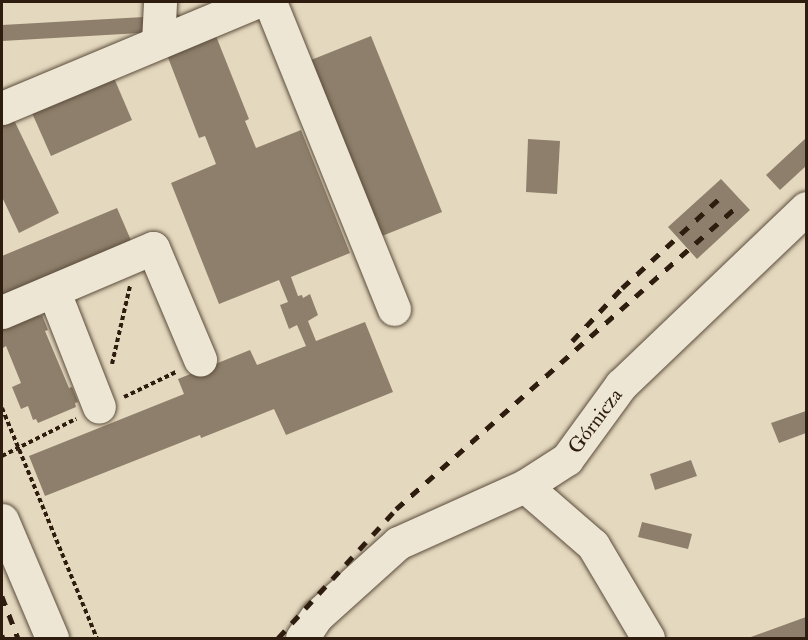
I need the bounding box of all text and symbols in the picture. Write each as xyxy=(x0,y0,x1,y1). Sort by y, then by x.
street label: Górnicza xyxy=(563,384,627,458)

